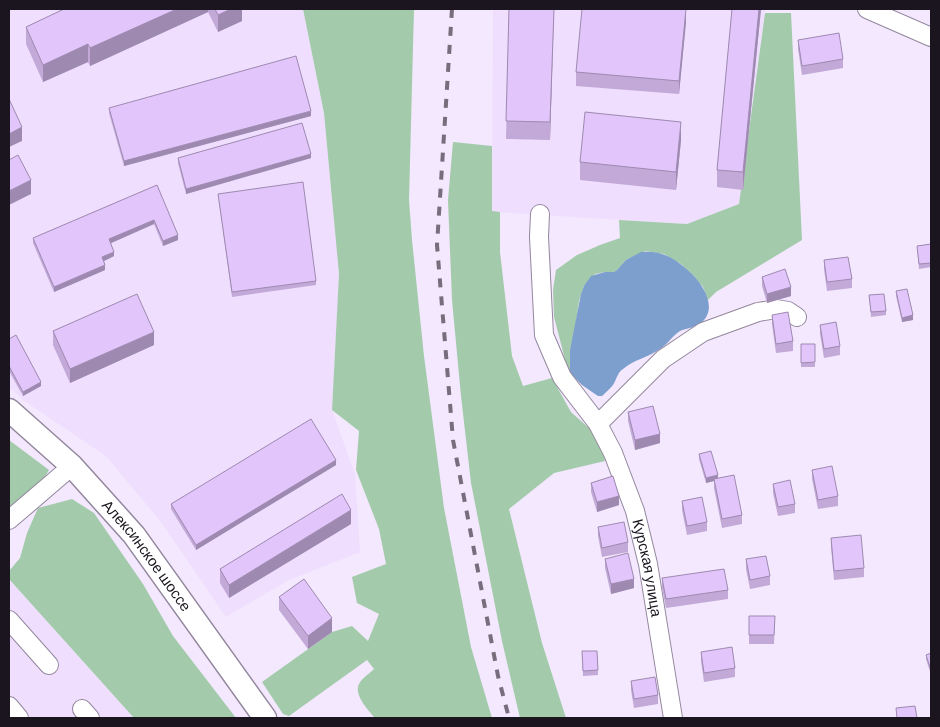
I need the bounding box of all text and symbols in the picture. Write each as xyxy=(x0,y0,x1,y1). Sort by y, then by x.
street label: Алексинское шоссе xyxy=(99,496,196,614)
street label: Курская улица xyxy=(629,517,667,619)

